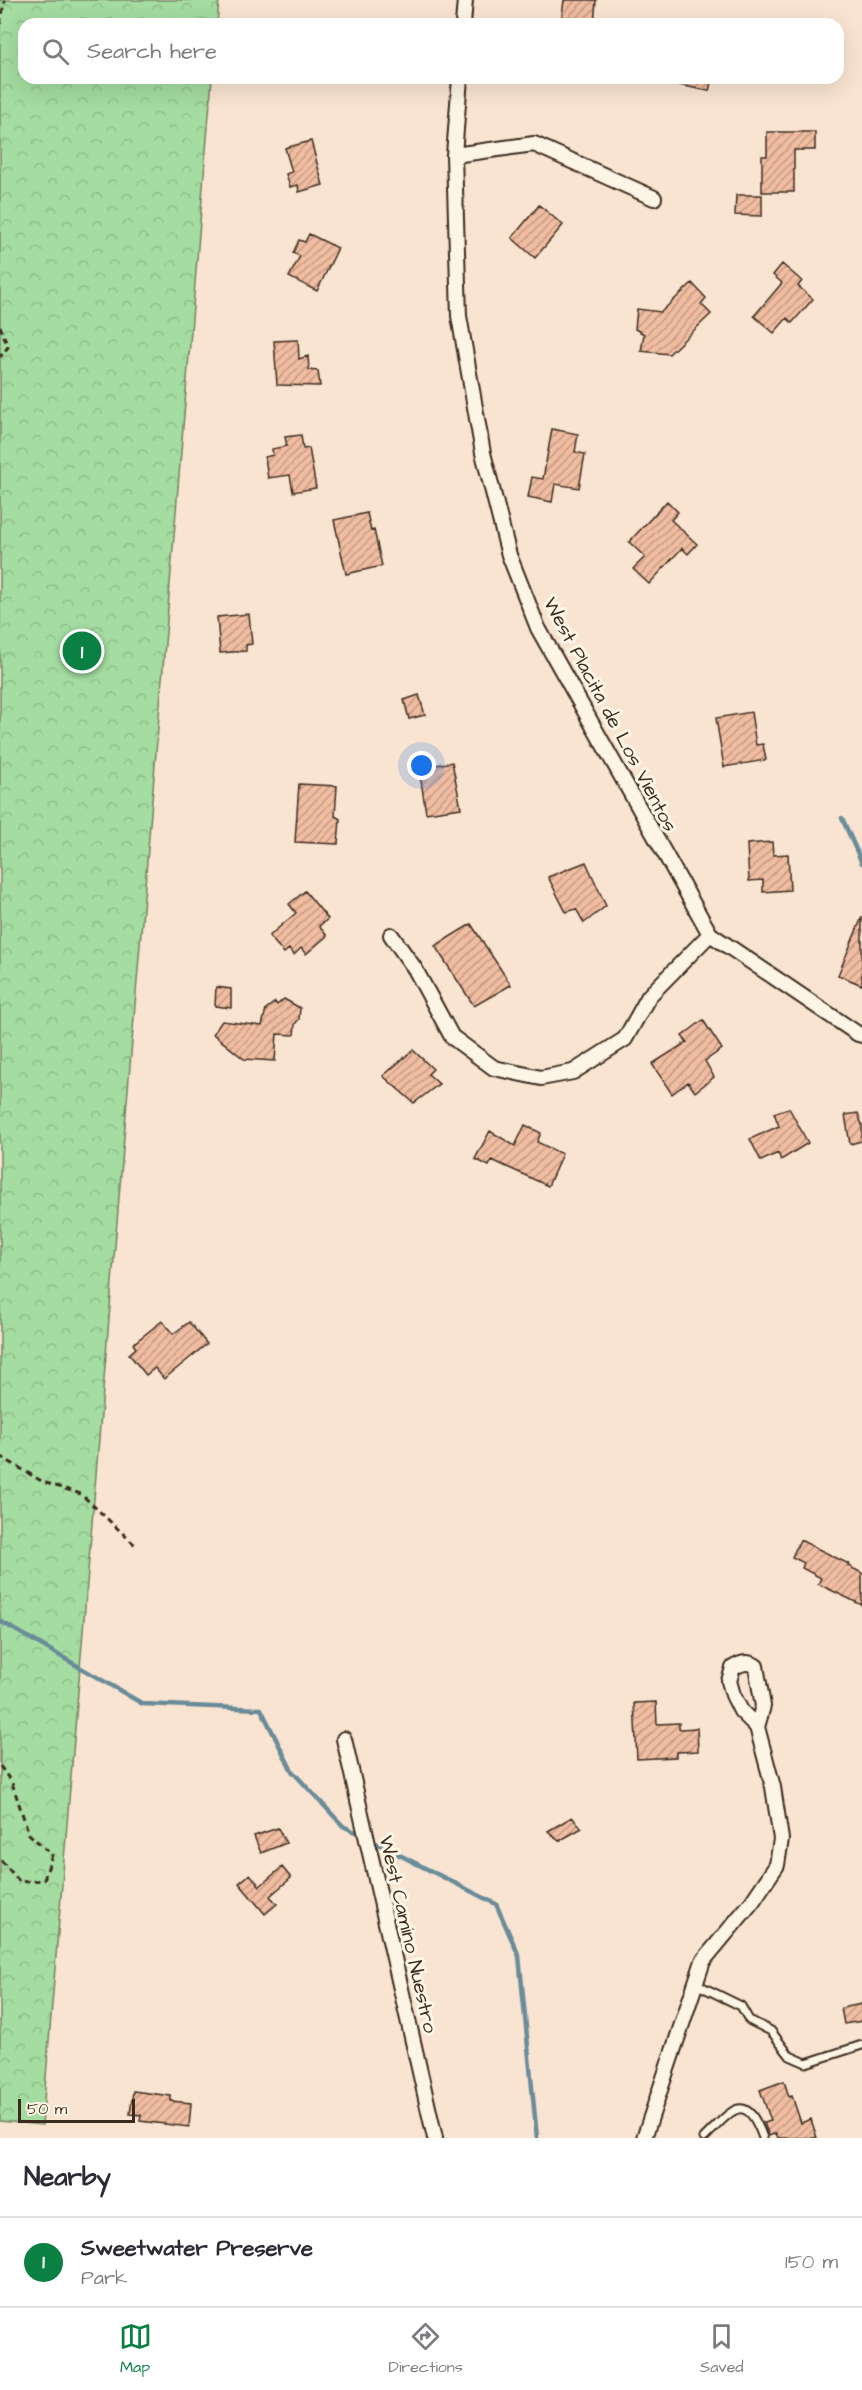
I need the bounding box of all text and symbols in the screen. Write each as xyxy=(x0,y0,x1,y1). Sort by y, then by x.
search box xyxy=(18,18,844,84)
icon: search xyxy=(39,35,72,68)
text: Search here xyxy=(87,36,217,67)
street label: West Placita de Los Vientos xyxy=(536,592,684,837)
pin: 1 xyxy=(62,628,101,674)
your location xyxy=(407,751,436,780)
street label: West Camino Nuestro xyxy=(372,1833,444,2036)
scale bar xyxy=(18,2096,135,2124)
text: 50 m xyxy=(27,2098,67,2120)
text: Nearby xyxy=(24,2159,111,2195)
text: Sweetwater Preserve xyxy=(81,2233,313,2264)
text: 1 xyxy=(42,2248,45,2276)
text: 150 m xyxy=(785,2248,838,2276)
text: Park xyxy=(81,2264,127,2292)
tab: Map xyxy=(119,2320,152,2378)
tab: Directions xyxy=(389,2320,463,2378)
tab: Saved xyxy=(700,2320,743,2378)

